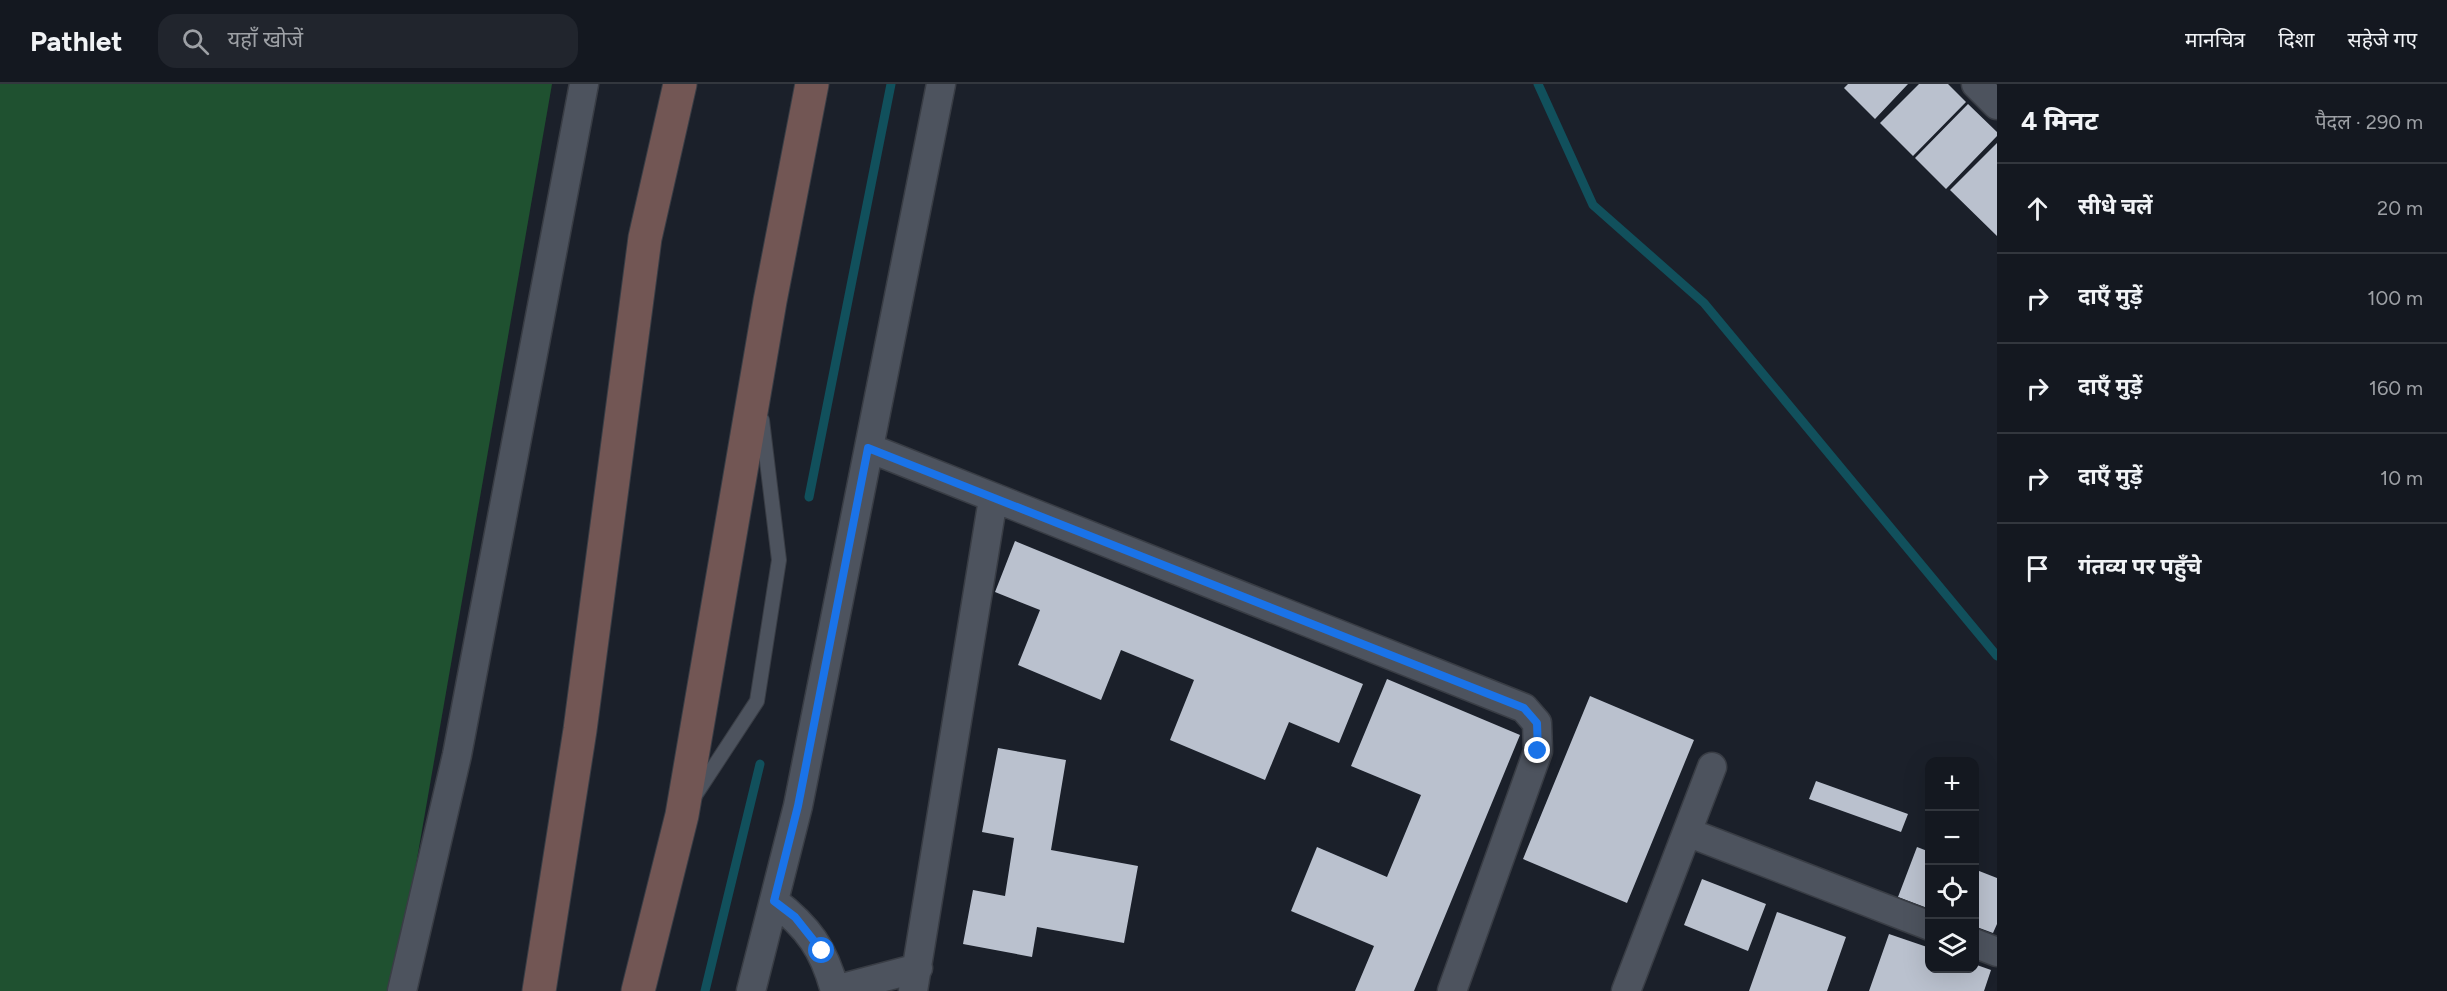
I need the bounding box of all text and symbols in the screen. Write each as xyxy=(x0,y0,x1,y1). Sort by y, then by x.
search box xyxy=(158,14,578,68)
text: Pathlet xyxy=(30,24,122,58)
icon: search xyxy=(179,25,212,58)
text: यहाँ खोजें xyxy=(227,26,303,53)
text: मानचित्र xyxy=(2185,27,2245,52)
text: दिशा xyxy=(2278,27,2314,52)
text: सहेजे गए xyxy=(2347,27,2417,52)
text: 4 मिनट xyxy=(2021,105,2098,137)
text: पैदल · 290 m xyxy=(2315,110,2423,134)
icon: ahead xyxy=(2021,192,2054,225)
text: सीधे चलें xyxy=(2078,193,2153,220)
text: 20 m xyxy=(2377,196,2423,220)
icon: right xyxy=(2021,282,2054,315)
text: दाएँ मुड़ें xyxy=(2078,283,2142,310)
text: 100 m xyxy=(2367,286,2423,310)
icon: right xyxy=(2021,372,2054,405)
text: दाएँ मुड़ें xyxy=(2078,373,2142,400)
text: 160 m xyxy=(2369,376,2423,400)
icon: right xyxy=(2021,462,2054,495)
text: दाएँ मुड़ें xyxy=(2078,463,2142,490)
text: 10 m xyxy=(2380,466,2423,490)
icon: arrive xyxy=(2021,552,2054,585)
text: गंतव्य पर पहुँचे xyxy=(2078,553,2202,580)
route end xyxy=(1524,737,1550,763)
map controls xyxy=(1925,757,1979,973)
button: + xyxy=(1925,757,1979,811)
button: − xyxy=(1925,811,1979,865)
button: locate xyxy=(1925,865,1979,919)
button: layers xyxy=(1925,919,1979,973)
route start xyxy=(808,937,834,963)

